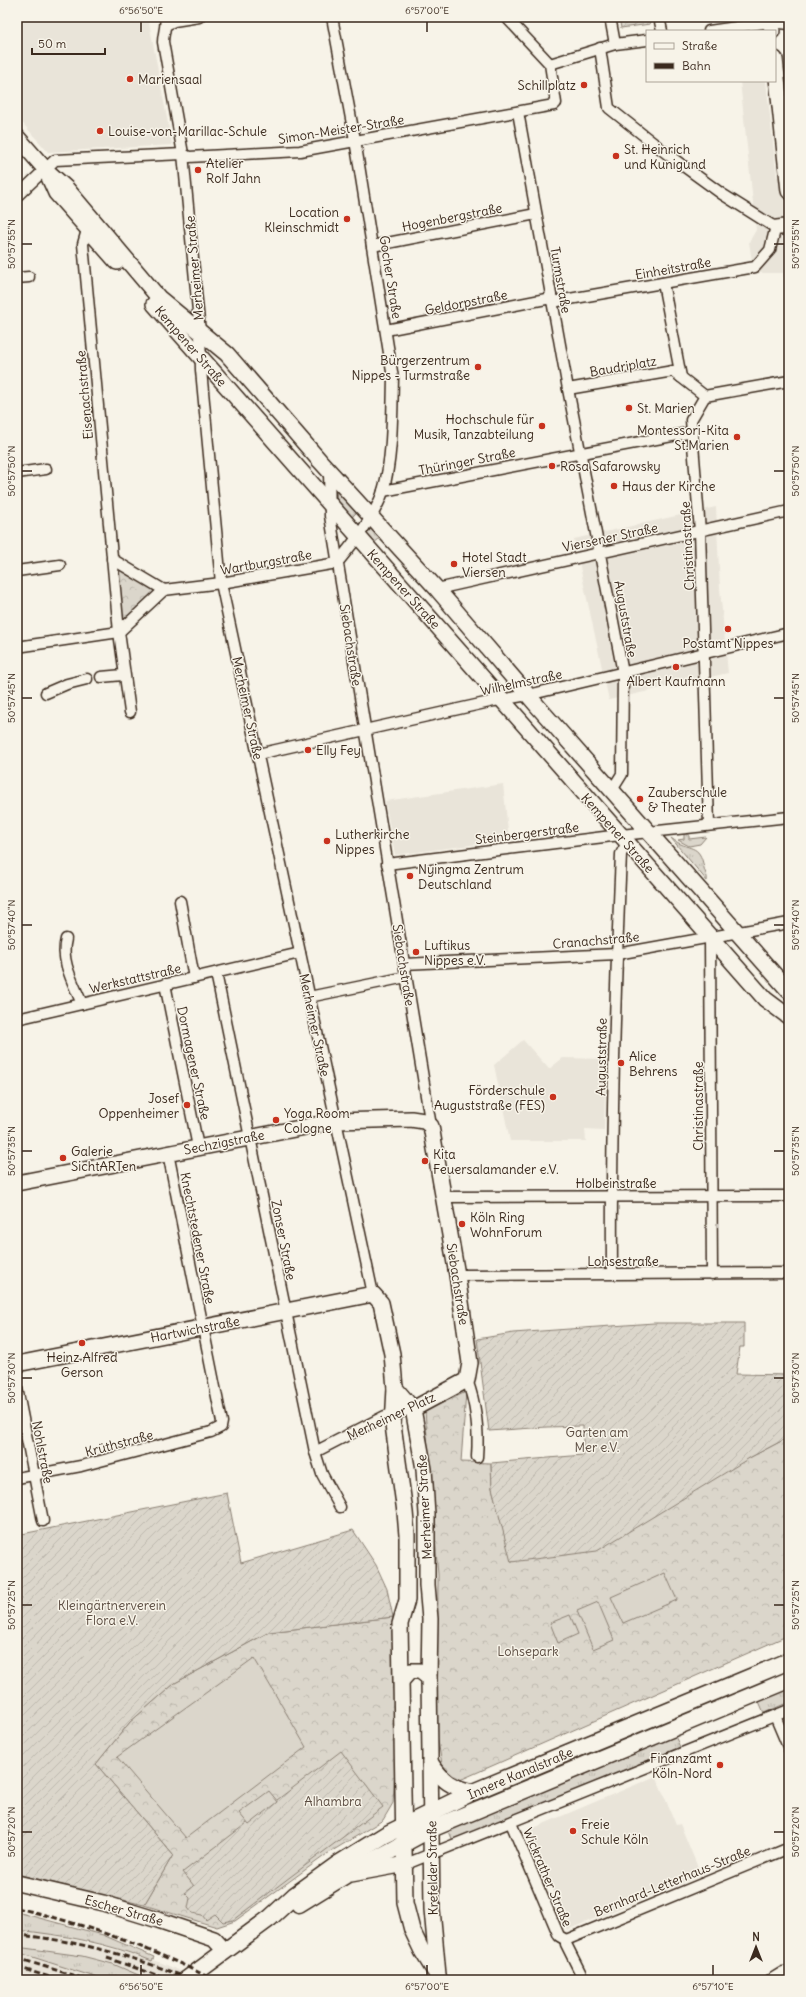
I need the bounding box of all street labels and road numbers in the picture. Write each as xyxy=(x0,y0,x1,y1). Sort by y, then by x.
street label: Simon-Meister-Straße xyxy=(277,111,405,148)
street label: Hogenbergstraße xyxy=(400,199,504,236)
street label: Merheimer Straße xyxy=(181,215,208,321)
street label: Gocher Straße xyxy=(376,234,405,320)
street label: Turmstraße xyxy=(546,246,575,315)
street label: Einheitstraße xyxy=(634,253,712,284)
street label: Geldorpstraße xyxy=(423,286,509,319)
street label: Kempener Straße xyxy=(151,302,230,390)
street label: Eisenachstraße xyxy=(72,350,97,440)
street label: Baudriplatz xyxy=(588,352,658,381)
street label: Thüringer Straße xyxy=(417,444,517,479)
street label: Christinastraße xyxy=(677,501,698,591)
street label: Viersener Straße xyxy=(561,519,659,556)
street label: Wartburgstraße xyxy=(219,546,313,579)
street label: Kempener Straße xyxy=(363,546,444,633)
street label: Auguststraße xyxy=(610,579,641,659)
street label: Siebachstraße xyxy=(336,603,365,687)
street label: Merheimer Straße xyxy=(228,655,267,761)
street label: Wilhelmstraße xyxy=(479,666,564,699)
street label: Kempener Straße xyxy=(577,790,658,877)
street label: Steinbergerstraße xyxy=(474,819,580,848)
street label: Siebachstraße xyxy=(389,923,418,1007)
street label: Cranachstraße xyxy=(552,928,640,953)
street label: Werkstattstraße xyxy=(88,960,183,997)
street label: Merheimer Straße xyxy=(295,972,334,1078)
street label: Dormagener Straße xyxy=(173,1005,214,1122)
street label: Auguststraße xyxy=(592,1018,611,1096)
street label: Christinastraße xyxy=(690,1061,707,1151)
street label: Sechzigstraße xyxy=(182,1126,266,1159)
street label: Knechtstedener Straße xyxy=(176,1171,219,1305)
street label: Holbeinstraße xyxy=(575,1175,657,1192)
street label: Zonser Straße xyxy=(267,1199,300,1282)
street label: Siebachstraße xyxy=(443,1242,472,1326)
street label: Lohsestraße xyxy=(587,1253,659,1270)
street label: Hartwichstraße xyxy=(149,1312,241,1346)
street label: Merheimer Platz xyxy=(344,1389,438,1444)
street label: Nohlstraße xyxy=(28,1419,57,1485)
street label: Krüthstraße xyxy=(83,1426,155,1461)
street label: Merheimer Straße xyxy=(413,1454,436,1560)
street label: Innere Kanalstraße xyxy=(465,1744,575,1803)
street label: Krefelder Straße xyxy=(423,1820,442,1916)
street label: Wickrather Straße xyxy=(519,1825,576,1929)
street label: Bernhard-Letterhaus-Straße xyxy=(591,1842,753,1921)
street label: Escher Straße xyxy=(83,1891,165,1930)

